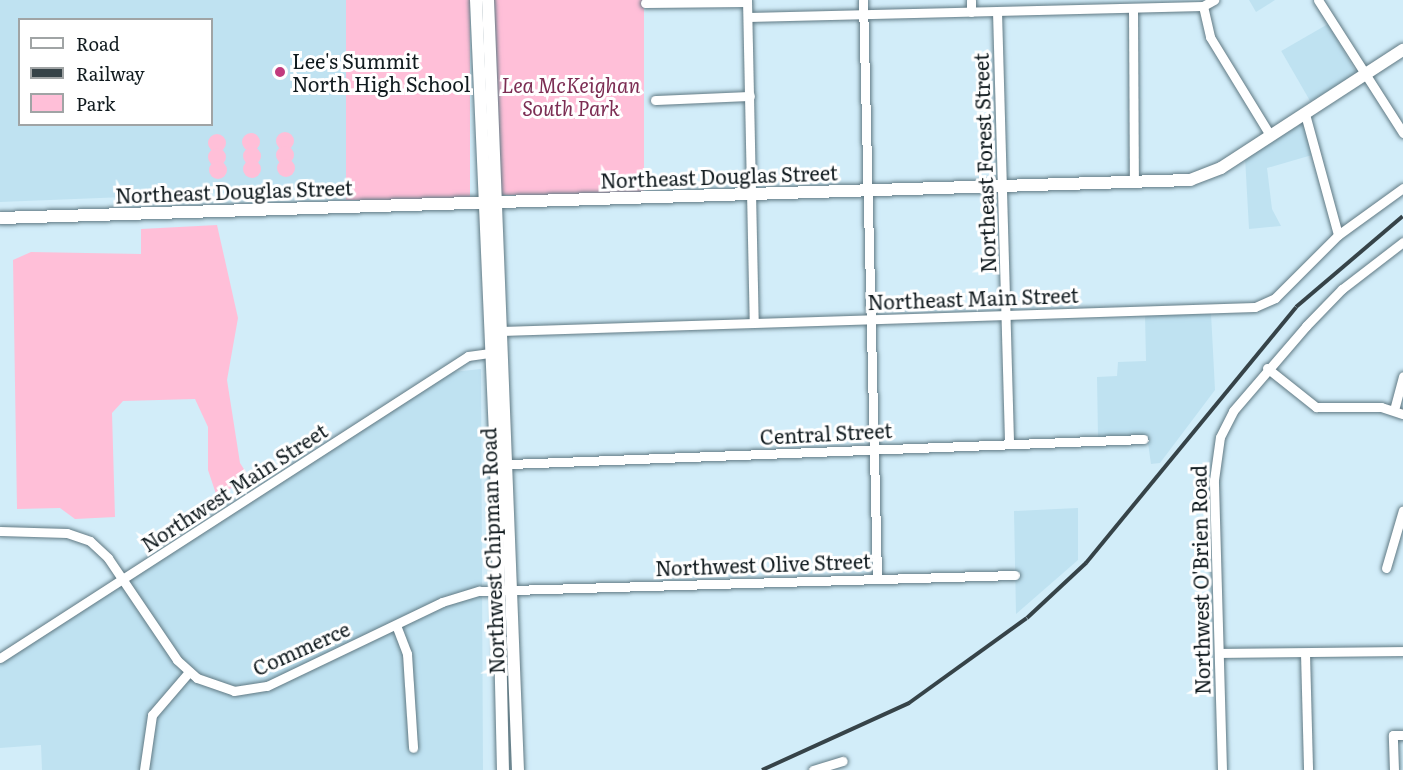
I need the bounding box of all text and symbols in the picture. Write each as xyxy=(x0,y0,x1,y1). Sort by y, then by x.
legend xyxy=(18,18,213,126)
text: Road xyxy=(76,30,120,57)
place label: Lee's Summit North High School xyxy=(292,48,470,95)
street label: Northeast Forest Street xyxy=(968,53,1000,273)
text: Railway xyxy=(76,60,145,87)
marker: Lee's Summit North High School xyxy=(273,65,287,79)
park label: Lea McKeighan South Park xyxy=(502,73,640,120)
text: Park xyxy=(76,90,115,117)
street label: Northeast Douglas Street xyxy=(600,160,838,192)
street label: Northeast Douglas Street xyxy=(115,175,353,207)
street label: Northeast Main Street xyxy=(867,282,1079,314)
street label: Northwest Main Street xyxy=(137,418,331,556)
street label: Central Street xyxy=(759,418,893,448)
street label: Northwest Chipman Road xyxy=(476,427,508,675)
street label: Northwest O'Brien Road xyxy=(1186,465,1214,695)
street label: Northwest Olive Street xyxy=(655,548,871,580)
street label: Commerce xyxy=(249,616,353,680)

